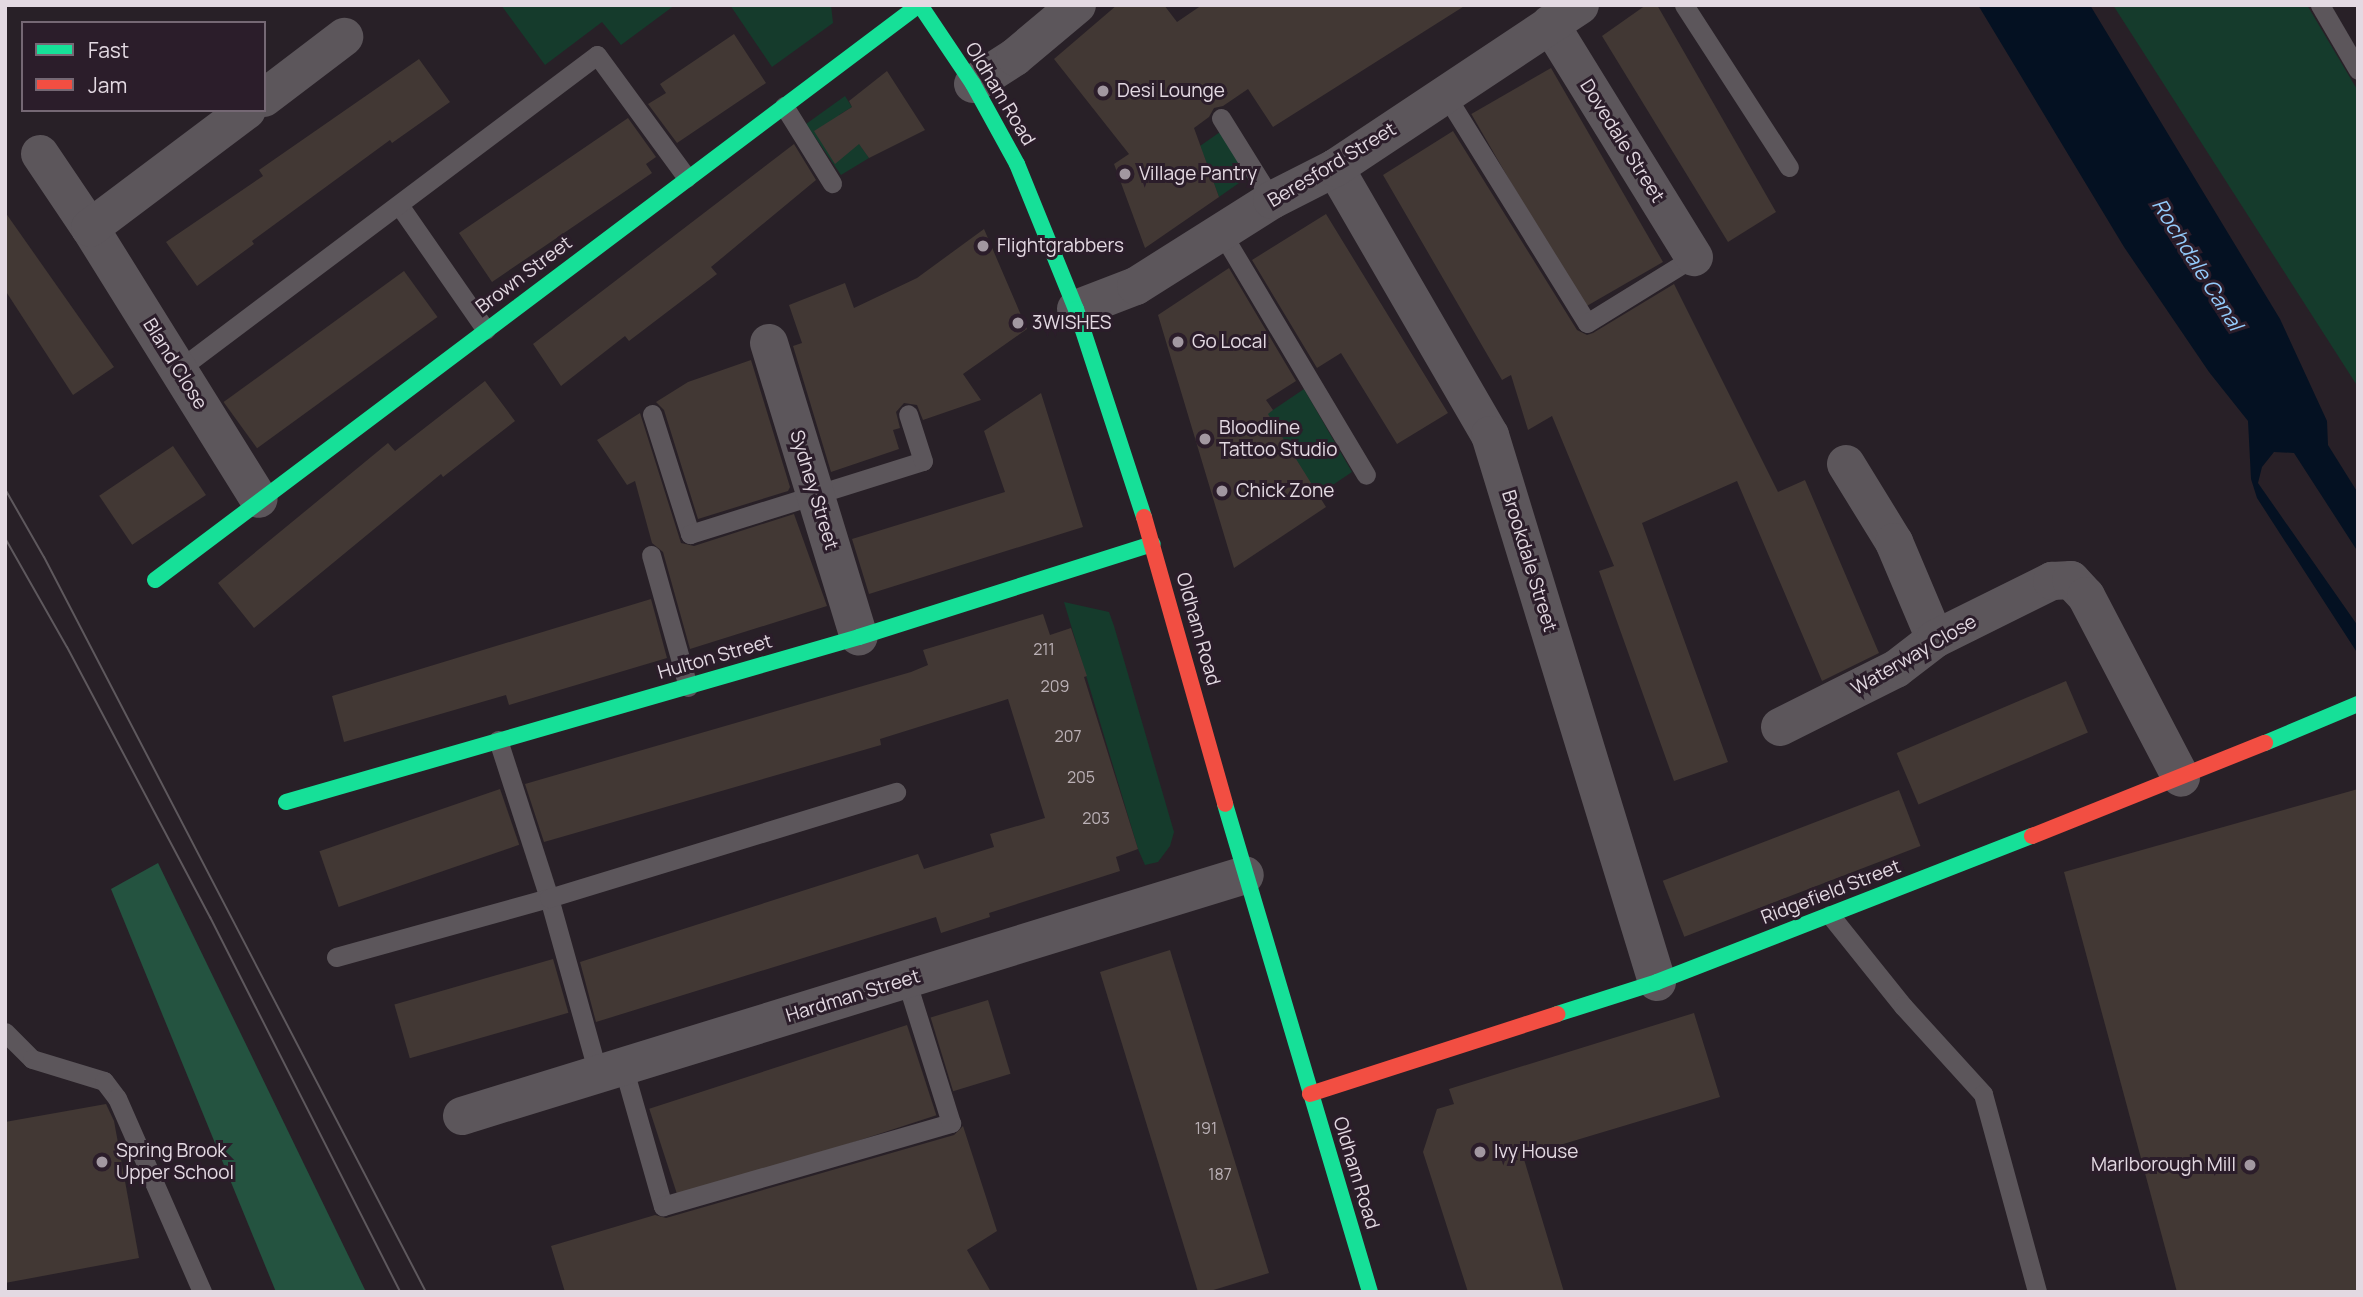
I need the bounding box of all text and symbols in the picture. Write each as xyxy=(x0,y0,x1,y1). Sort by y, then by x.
legend xyxy=(21,21,266,112)
text: Fast xyxy=(88,36,129,64)
street label: Oldham Road xyxy=(960,38,1040,150)
text: Jam xyxy=(88,71,127,99)
street label: Dovedale Street xyxy=(1575,75,1669,207)
place label: Desi Lounge xyxy=(1117,80,1225,102)
marker: Desi Lounge xyxy=(1095,83,1111,99)
street label: Beresford Street xyxy=(1264,118,1400,212)
place label: Village Pantry xyxy=(1139,163,1257,185)
marker: Village Pantry xyxy=(1117,166,1133,182)
water label: Rochdale Canal xyxy=(2147,193,2249,335)
street label: Brown Street xyxy=(471,231,577,319)
place label: Flightgrabbers xyxy=(997,235,1124,257)
marker: Flightgrabbers xyxy=(975,238,991,254)
place label: 3WISHES xyxy=(1032,312,1111,334)
street label: Bland Close xyxy=(138,314,212,414)
marker: 3WISHES xyxy=(1010,315,1026,331)
place label: Go Local xyxy=(1192,331,1267,353)
marker: Go Local xyxy=(1170,334,1186,350)
place label: Bloodline Tattoo Studio xyxy=(1219,417,1337,461)
street label: Sydney Street xyxy=(785,427,843,553)
marker: Bloodline Tattoo Studio xyxy=(1197,431,1213,447)
place label: Chick Zone xyxy=(1236,480,1334,502)
marker: Chick Zone xyxy=(1214,483,1230,499)
street label: Brookdale Street xyxy=(1497,487,1561,635)
street label: Oldham Road xyxy=(1171,570,1225,688)
street label: Waterway Close xyxy=(1847,610,1981,700)
street label: Hulton Street xyxy=(655,630,775,684)
house number: 211 xyxy=(1033,639,1055,659)
house number: 209 xyxy=(1041,676,1069,696)
house number: 207 xyxy=(1055,726,1081,746)
house number: 205 xyxy=(1067,767,1095,787)
house number: 203 xyxy=(1082,808,1110,828)
street label: Ridgefield Street xyxy=(1758,855,1904,929)
street label: Hardman Street xyxy=(783,965,923,1027)
street label: Oldham Road xyxy=(1328,1114,1384,1232)
house number: 191 xyxy=(1195,1118,1217,1138)
place label: Spring Brook Upper School xyxy=(116,1140,234,1184)
place label: Ivy House xyxy=(1494,1141,1578,1163)
marker: Ivy House xyxy=(1472,1144,1488,1160)
marker: Spring Brook Upper School xyxy=(94,1154,110,1170)
place label: Marlborough Mill xyxy=(2091,1154,2236,1176)
marker: Marlborough Mill xyxy=(2242,1157,2258,1173)
house number: 187 xyxy=(1208,1164,1232,1184)

